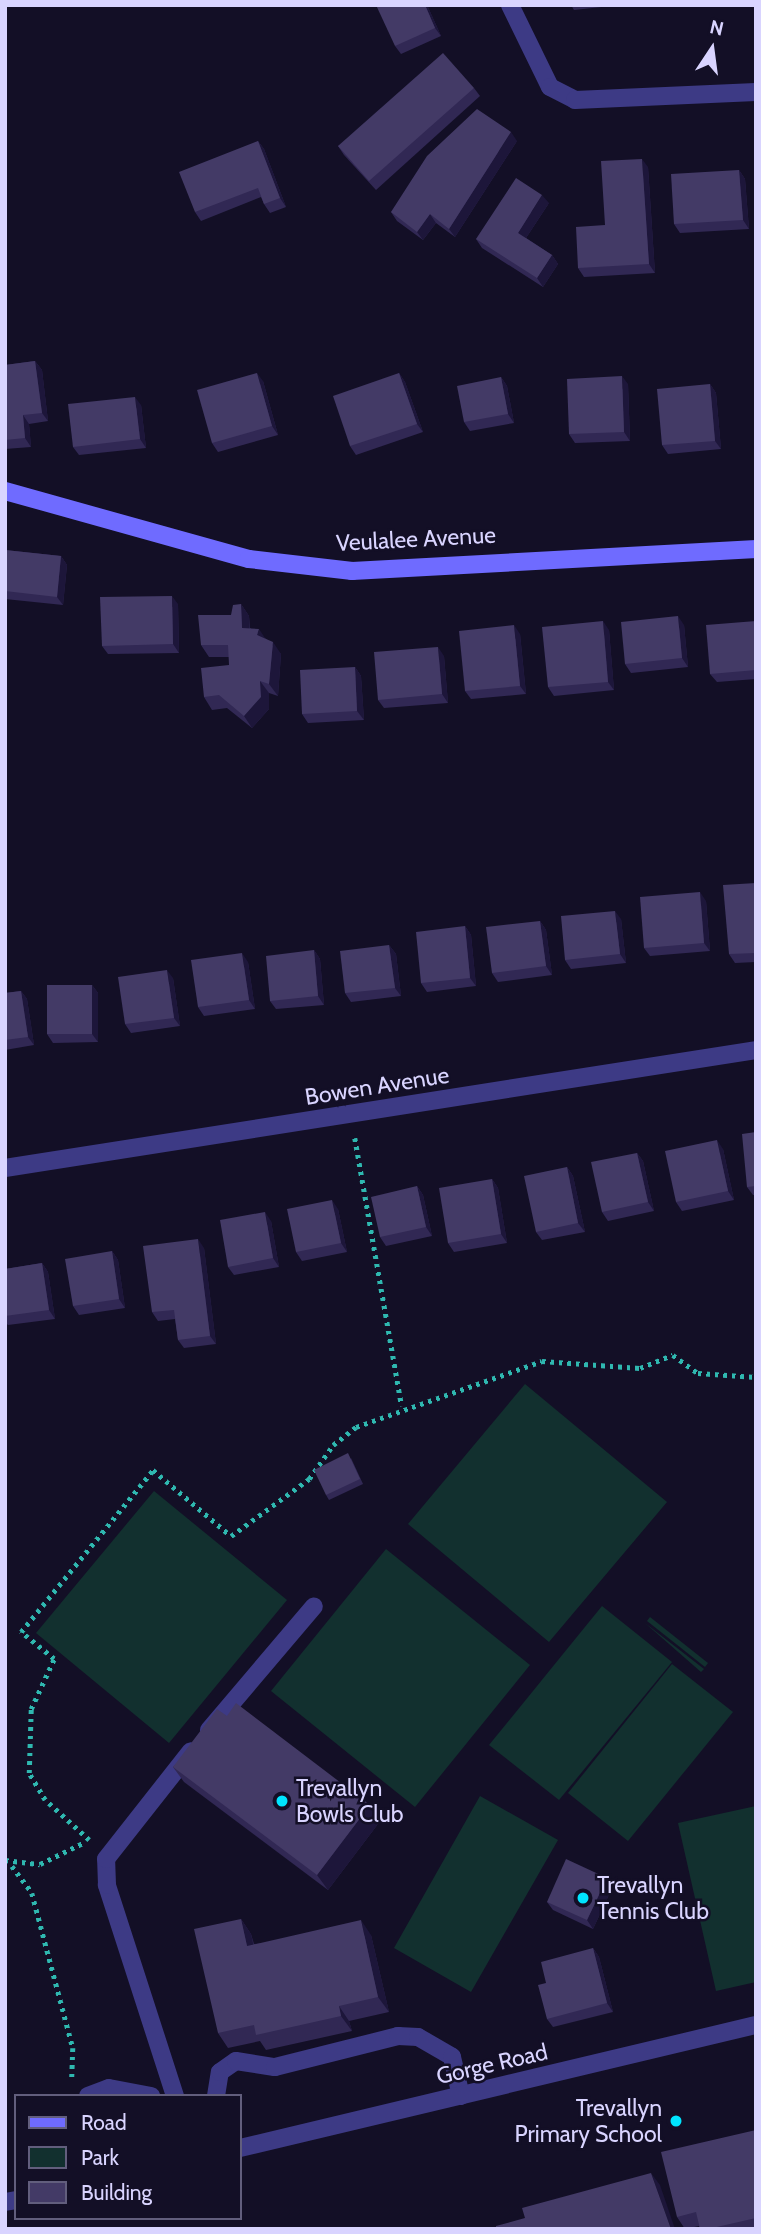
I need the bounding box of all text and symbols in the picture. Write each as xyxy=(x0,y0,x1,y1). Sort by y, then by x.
north arrow xyxy=(677,14,747,84)
text: N xyxy=(708,15,726,41)
street label: Veulalee Avenue xyxy=(335,521,497,557)
street label: Bowen Avenue xyxy=(303,1061,451,1111)
place label: Trevallyn Bowls Club xyxy=(296,1774,403,1828)
marker: Trevallyn Bowls Club xyxy=(274,1793,290,1809)
place label: Trevallyn Tennis Club xyxy=(597,1871,709,1925)
marker: Trevallyn Tennis Club xyxy=(575,1890,591,1906)
street label: Gorge Road xyxy=(434,2038,550,2090)
legend xyxy=(14,2094,242,2220)
place label: Trevallyn Primary School xyxy=(515,2094,662,2148)
text: Road xyxy=(81,2110,127,2135)
marker: Trevallyn Primary School xyxy=(668,2113,684,2129)
text: Park xyxy=(81,2145,119,2170)
text: Building xyxy=(81,2180,152,2205)

